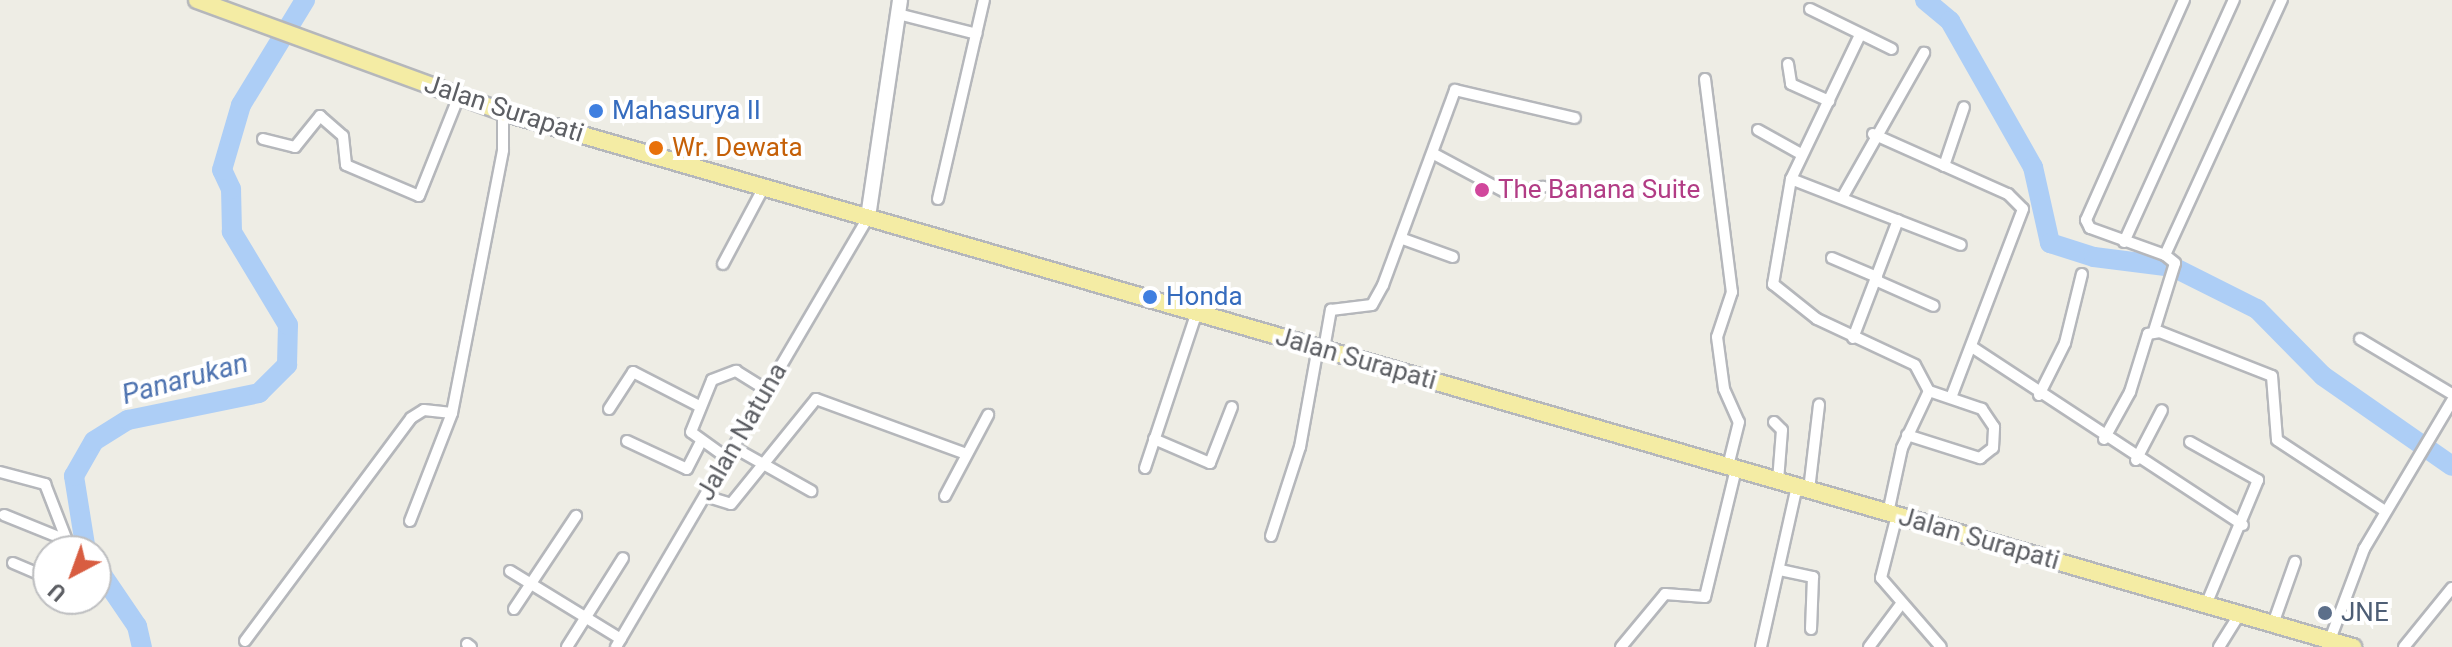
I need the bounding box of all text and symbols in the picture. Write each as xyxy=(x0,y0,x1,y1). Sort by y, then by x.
street label: Jalan Surapati xyxy=(420,69,588,149)
place label: Mahasurya II xyxy=(612,95,761,127)
marker: Mahasurya II xyxy=(587,102,605,120)
place label: Wr. Dewata xyxy=(672,132,803,164)
marker: Wr. Dewata xyxy=(647,139,665,157)
place label: The Banana Suite xyxy=(1498,174,1700,206)
marker: The Banana Suite xyxy=(1473,181,1491,199)
place label: Honda xyxy=(1166,281,1243,313)
marker: Honda xyxy=(1141,288,1159,306)
street label: Jalan Surapati xyxy=(1272,321,1440,397)
water label: Panarukan xyxy=(118,346,252,412)
street label: Jalan Natuna xyxy=(690,358,794,506)
street label: Jalan Surapati xyxy=(1895,501,2063,577)
north arrow xyxy=(32,535,112,615)
text: U xyxy=(44,578,71,606)
place label: JNE xyxy=(2341,597,2389,629)
marker: JNE xyxy=(2316,604,2334,622)

